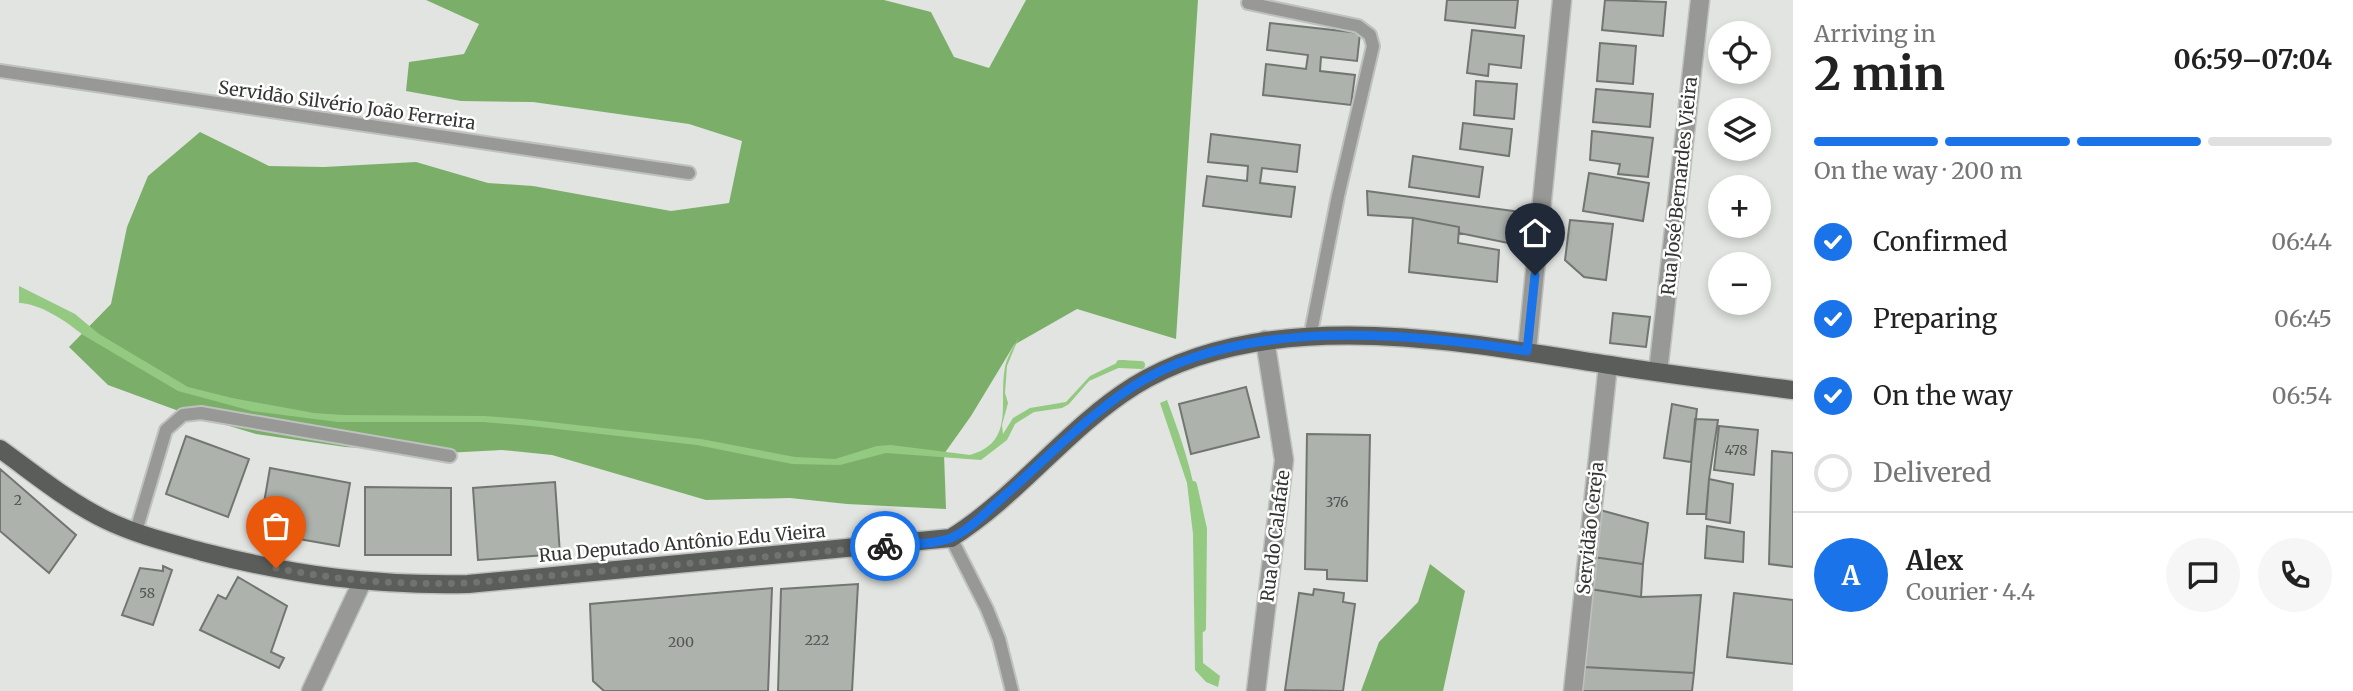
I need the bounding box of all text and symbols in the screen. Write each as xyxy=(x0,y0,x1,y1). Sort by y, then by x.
text: Arriving in xyxy=(1814,19,1936,48)
map controls xyxy=(1708,21,1771,315)
button: locate xyxy=(1708,21,1771,84)
text: 06:59–07:04 xyxy=(2174,43,2332,76)
text: 2 min xyxy=(1814,45,1945,103)
street label: Rua José Bernardes Vieira xyxy=(1656,75,1702,297)
street label: Servidão Silvério João Ferreira xyxy=(217,76,478,135)
button: layers xyxy=(1708,98,1771,161)
text: On the way · 200 m xyxy=(1814,156,2023,185)
button: + xyxy=(1708,175,1771,238)
pin xyxy=(1505,203,1565,275)
icon: home xyxy=(1516,214,1554,252)
icon: check xyxy=(1814,223,1852,261)
text: Confirmed xyxy=(1873,225,2008,258)
text: 06:44 xyxy=(2271,227,2332,256)
button: − xyxy=(1708,252,1771,315)
icon: check xyxy=(1814,300,1852,338)
text: Preparing xyxy=(1873,302,1997,335)
text: 06:45 xyxy=(2274,304,2332,333)
icon: check xyxy=(1814,377,1852,415)
text: On the way xyxy=(1873,379,2013,412)
text: 06:54 xyxy=(2272,381,2332,410)
house number: 478 xyxy=(1724,441,1748,459)
text: Delivered xyxy=(1873,456,1992,489)
street label: Servidão Cereja xyxy=(1572,460,1608,596)
street label: Rua do Calafate xyxy=(1256,469,1294,603)
house number: 2 xyxy=(14,491,22,509)
house number: 376 xyxy=(1325,493,1349,511)
pin xyxy=(246,496,306,568)
icon: bag xyxy=(257,507,295,545)
courier xyxy=(850,511,920,581)
street label: Rua Deputado Antônio Edu Vieira xyxy=(538,519,827,567)
icon: bike xyxy=(866,527,904,565)
button: chat xyxy=(2166,538,2240,612)
button: phone xyxy=(2258,538,2332,612)
text: Alex xyxy=(1906,544,1963,577)
text: A xyxy=(1842,559,1860,592)
text: Courier · 4.4 xyxy=(1906,577,2035,606)
house number: 58 xyxy=(139,584,155,602)
house number: 222 xyxy=(805,631,829,649)
house number: 200 xyxy=(668,633,694,651)

